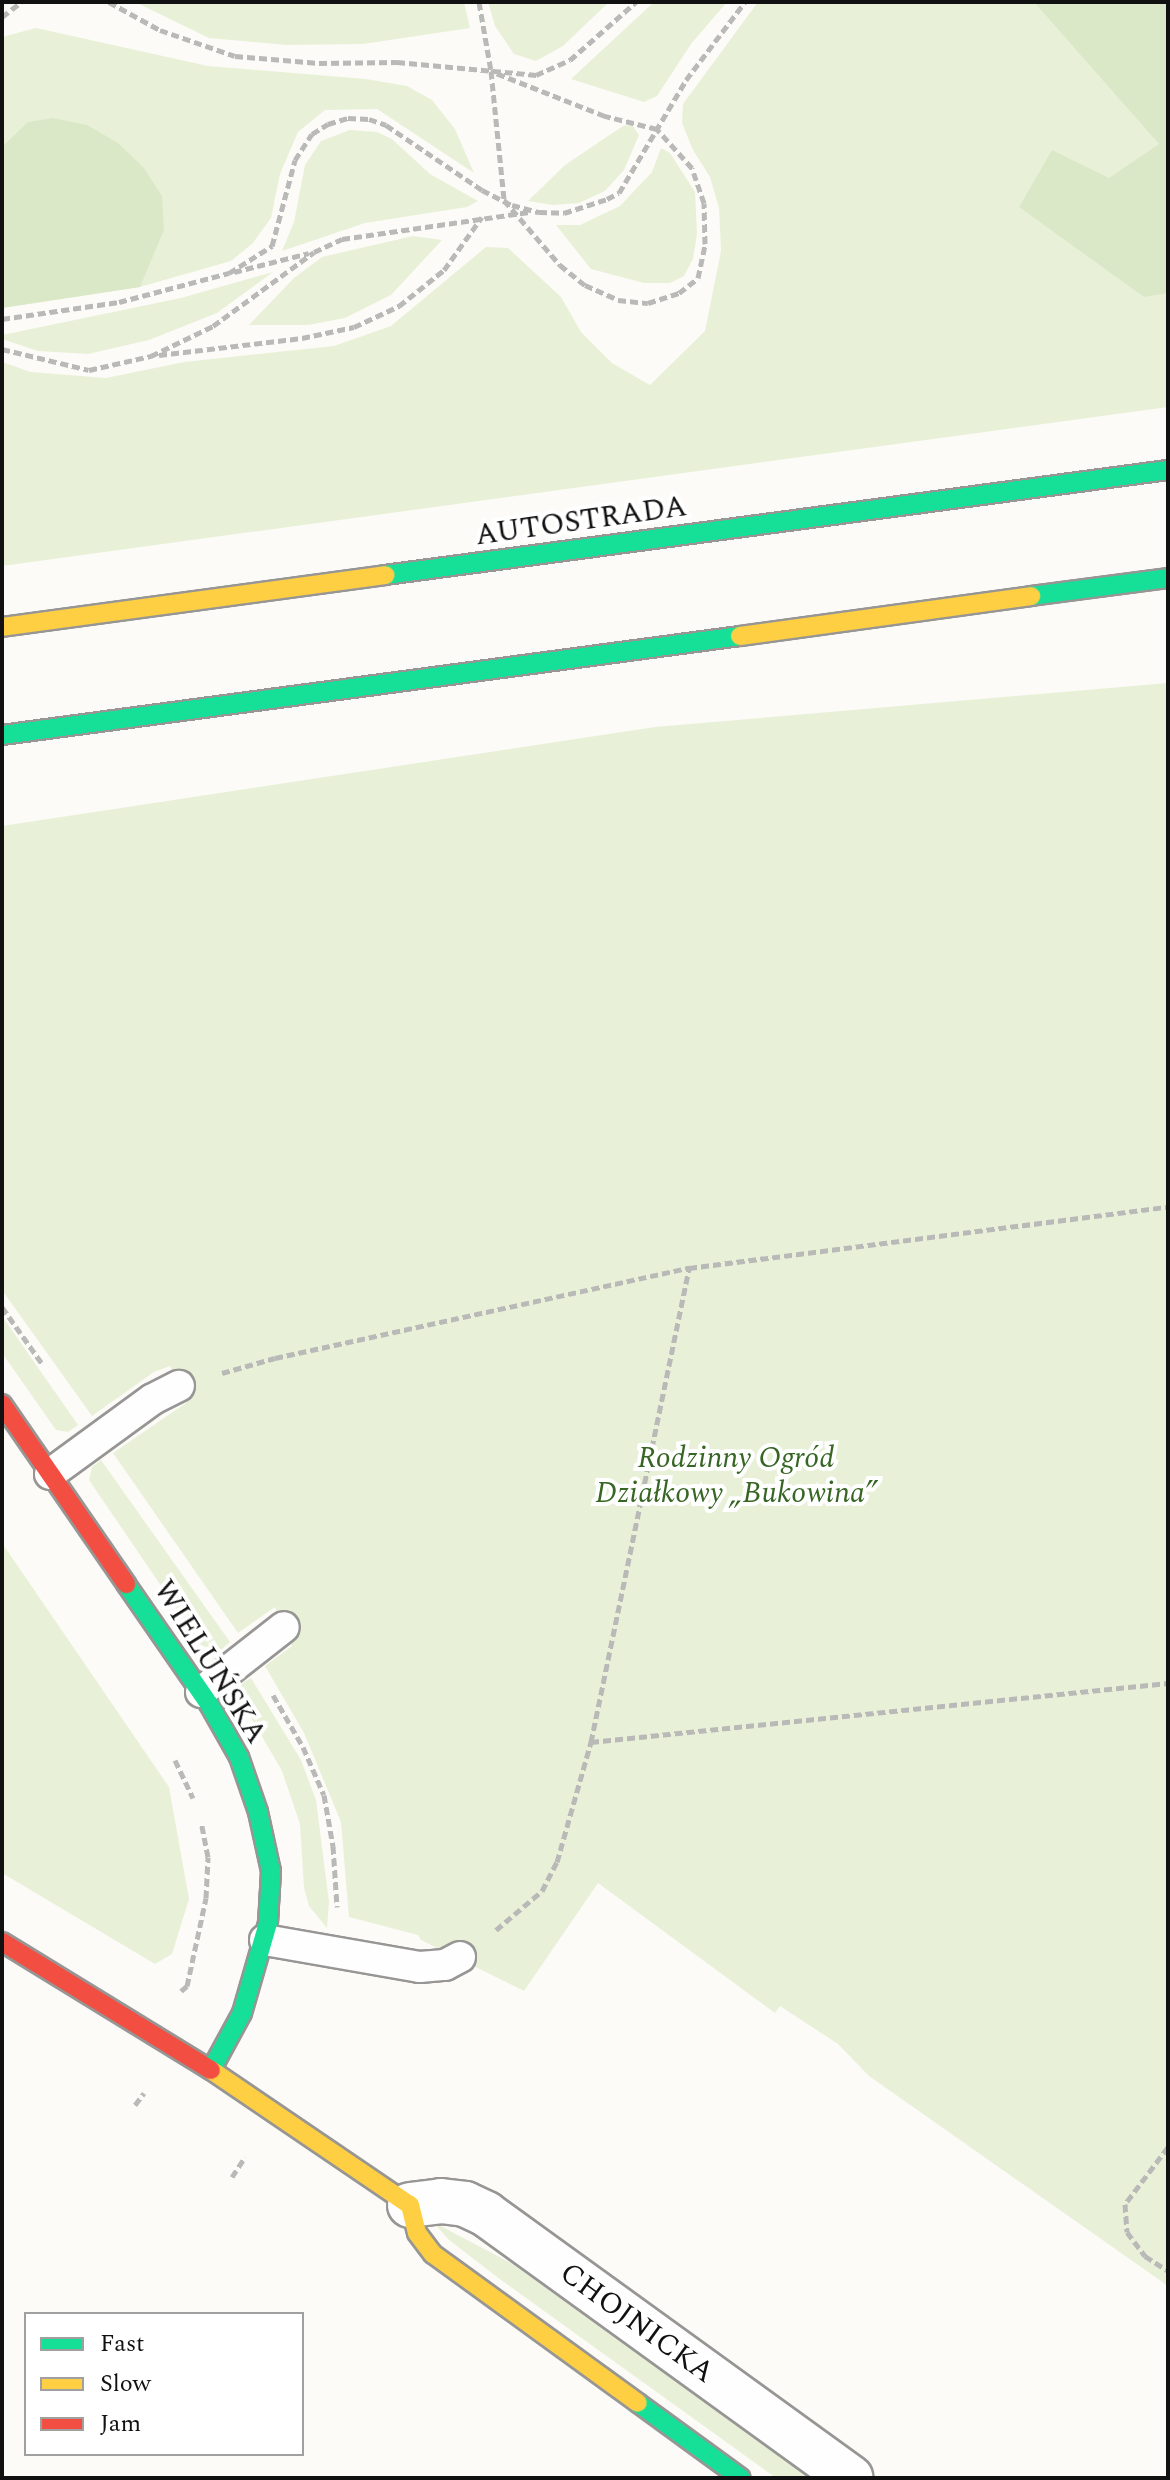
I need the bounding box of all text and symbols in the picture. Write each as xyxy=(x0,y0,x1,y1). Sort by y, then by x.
street label: AUTOSTRADA xyxy=(473,488,689,554)
park label: Rodzinny Ogród Działkowy „Bukowina” xyxy=(595,1440,877,1510)
street label: WIELUŃSKA xyxy=(145,1574,275,1750)
street label: CHOJNICKA xyxy=(553,2255,721,2391)
legend xyxy=(24,2312,304,2456)
text: Fast xyxy=(100,2326,145,2362)
text: Slow xyxy=(100,2366,151,2402)
text: Jam xyxy=(100,2406,141,2442)

